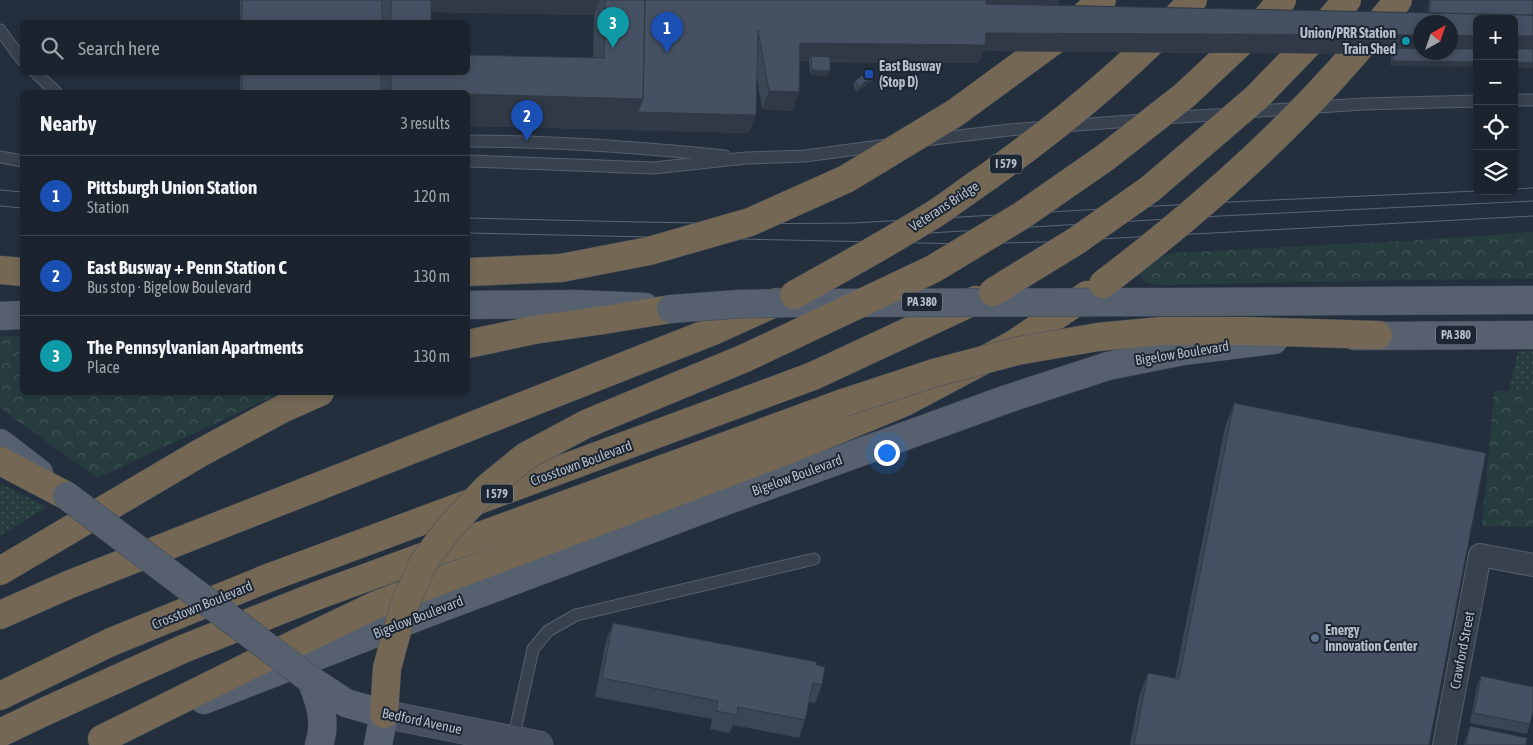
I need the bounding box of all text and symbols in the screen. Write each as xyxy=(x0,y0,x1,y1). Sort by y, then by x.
pin: 3 xyxy=(597,7,629,48)
pin: 1 xyxy=(651,12,683,53)
north arrow xyxy=(1413,15,1458,60)
map controls xyxy=(1473,15,1518,195)
button: + xyxy=(1473,15,1518,60)
search box xyxy=(20,20,470,75)
place label: Union/PRR Station Train Shed xyxy=(1300,25,1396,57)
icon: search xyxy=(38,34,66,62)
marker: Union/PRR Station Train Shed xyxy=(1400,35,1412,47)
text: Search here xyxy=(78,37,160,59)
place label: East Busway (Stop D) xyxy=(879,58,941,90)
button: − xyxy=(1473,60,1518,105)
marker: East Busway (Stop D) xyxy=(863,68,875,80)
pin: 2 xyxy=(511,100,543,141)
button: locate xyxy=(1473,105,1518,150)
text: Nearby xyxy=(40,111,96,135)
text: 3 results xyxy=(400,114,450,132)
button: layers xyxy=(1473,150,1518,195)
road number: I 579 xyxy=(990,154,1022,173)
text: Pittsburgh Union Station xyxy=(87,176,257,198)
street label: Veterans Bridge xyxy=(906,178,982,234)
text: 1 xyxy=(52,187,60,205)
text: 120 m xyxy=(414,187,450,205)
text: Station xyxy=(87,198,129,216)
text: East Busway + Penn Station C xyxy=(87,256,287,278)
text: 2 xyxy=(52,267,60,285)
text: 130 m xyxy=(414,267,450,285)
text: Bus stop · Bigelow Boulevard xyxy=(87,278,252,296)
road number: PA 380 xyxy=(902,292,942,312)
road number: PA 380 xyxy=(1436,326,1476,344)
text: The Pennsylvanian Apartments xyxy=(87,336,303,358)
street label: Bigelow Boulevard xyxy=(1134,338,1230,368)
text: 3 xyxy=(52,347,60,365)
text: 130 m xyxy=(414,347,450,365)
text: Place xyxy=(87,358,120,376)
street label: Crosstown Boulevard xyxy=(528,437,634,489)
your location xyxy=(874,440,900,466)
street label: Bigelow Boulevard xyxy=(750,451,844,499)
road number: I 579 xyxy=(481,484,513,504)
street label: Crosstown Boulevard xyxy=(149,578,255,632)
street label: Bigelow Boulevard xyxy=(371,593,465,641)
street label: Crawford Street xyxy=(1447,610,1477,690)
place label: Energy Innovation Center xyxy=(1325,622,1418,654)
marker: Energy Innovation Center xyxy=(1309,632,1321,644)
street label: Bedford Avenue xyxy=(381,705,463,737)

